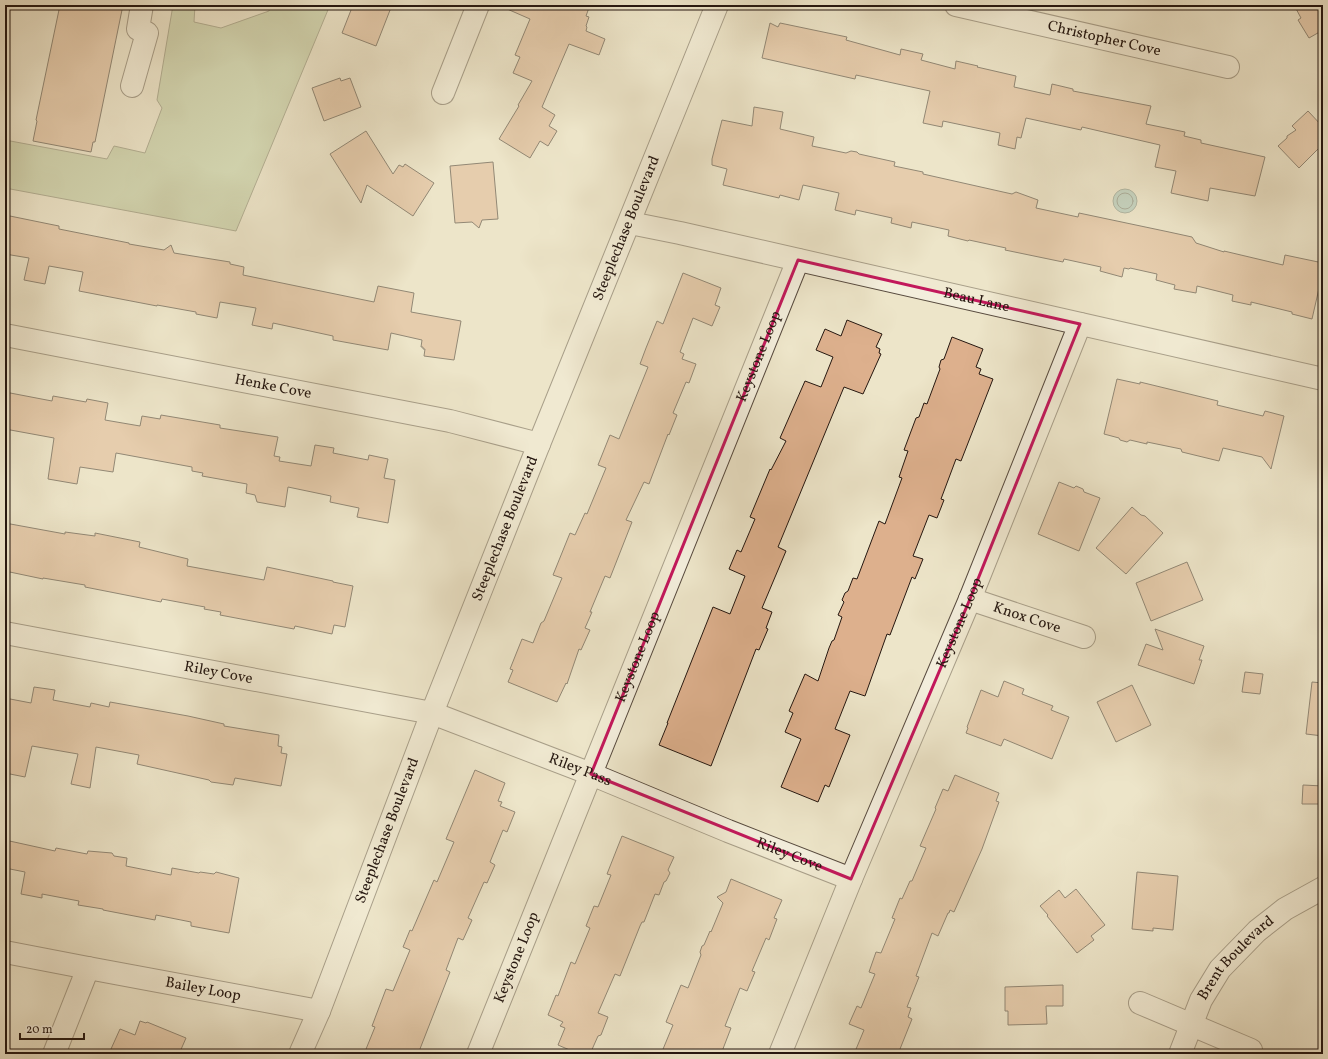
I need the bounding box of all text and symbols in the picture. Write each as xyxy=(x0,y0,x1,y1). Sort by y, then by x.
street label: Christopher Cove xyxy=(1046,16,1163,62)
street label: Steeplechase Boulevard xyxy=(588,153,665,304)
street label: Beau Lane xyxy=(941,283,1012,318)
street label: Keystone Loop xyxy=(731,308,787,405)
street label: Henke Cove xyxy=(233,369,313,405)
street label: Steeplechase Boulevard xyxy=(467,453,544,604)
street label: Keystone Loop xyxy=(931,575,988,671)
street label: Knox Cove xyxy=(990,597,1064,639)
street label: Keystone Loop xyxy=(610,608,666,706)
street label: Riley Cove xyxy=(182,656,254,690)
street label: Riley Pass xyxy=(545,748,615,792)
street label: Steeplechase Boulevard xyxy=(350,755,425,907)
street label: Riley Cove xyxy=(753,833,826,877)
street label: Keystone Loop xyxy=(489,909,545,1006)
street label: Brent Boulevard xyxy=(1193,911,1279,1004)
street label: Bailey Loop xyxy=(163,972,243,1007)
scale bar xyxy=(20,1015,84,1041)
text: 20 m xyxy=(26,1022,53,1038)

